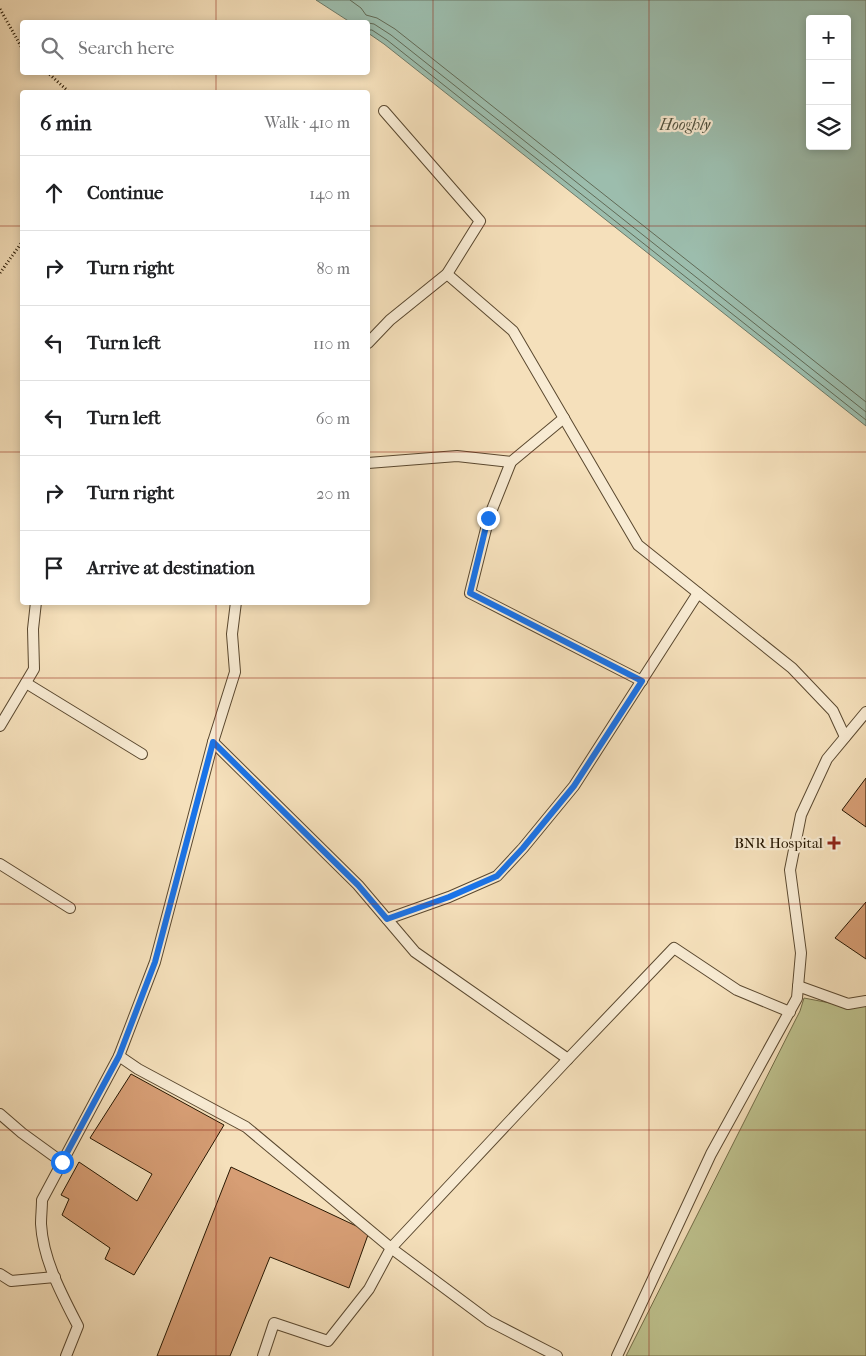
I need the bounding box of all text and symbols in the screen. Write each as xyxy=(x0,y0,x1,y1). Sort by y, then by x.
map controls xyxy=(806,15,851,150)
button: + xyxy=(806,15,851,60)
search box xyxy=(20,20,370,75)
icon: search xyxy=(38,34,66,62)
text: Search here xyxy=(78,37,174,59)
button: − xyxy=(806,60,851,105)
button: layers xyxy=(806,105,851,150)
text: 6 min xyxy=(40,111,92,135)
text: Walk · 410 m xyxy=(265,113,350,132)
water label: Hooghly xyxy=(659,115,711,134)
icon: ahead xyxy=(40,179,68,207)
text: Continue xyxy=(87,182,163,204)
text: 140 m xyxy=(309,184,350,203)
icon: right xyxy=(40,254,68,282)
text: Turn right xyxy=(87,257,174,279)
text: 80 m xyxy=(316,259,350,278)
icon: left xyxy=(40,329,68,357)
text: Turn left xyxy=(87,332,161,354)
text: 110 m xyxy=(313,334,350,353)
icon: left xyxy=(40,404,68,432)
text: Turn left xyxy=(87,407,161,429)
text: 60 m xyxy=(316,409,350,428)
icon: right xyxy=(40,479,68,507)
text: Turn right xyxy=(87,482,174,504)
text: 20 m xyxy=(316,484,350,503)
route end xyxy=(477,507,500,530)
icon: arrive xyxy=(40,554,68,582)
text: Arrive at destination xyxy=(87,557,255,579)
place label: BNR Hospital xyxy=(734,834,823,852)
marker: BNR Hospital xyxy=(827,836,841,850)
route start xyxy=(51,1151,74,1174)

